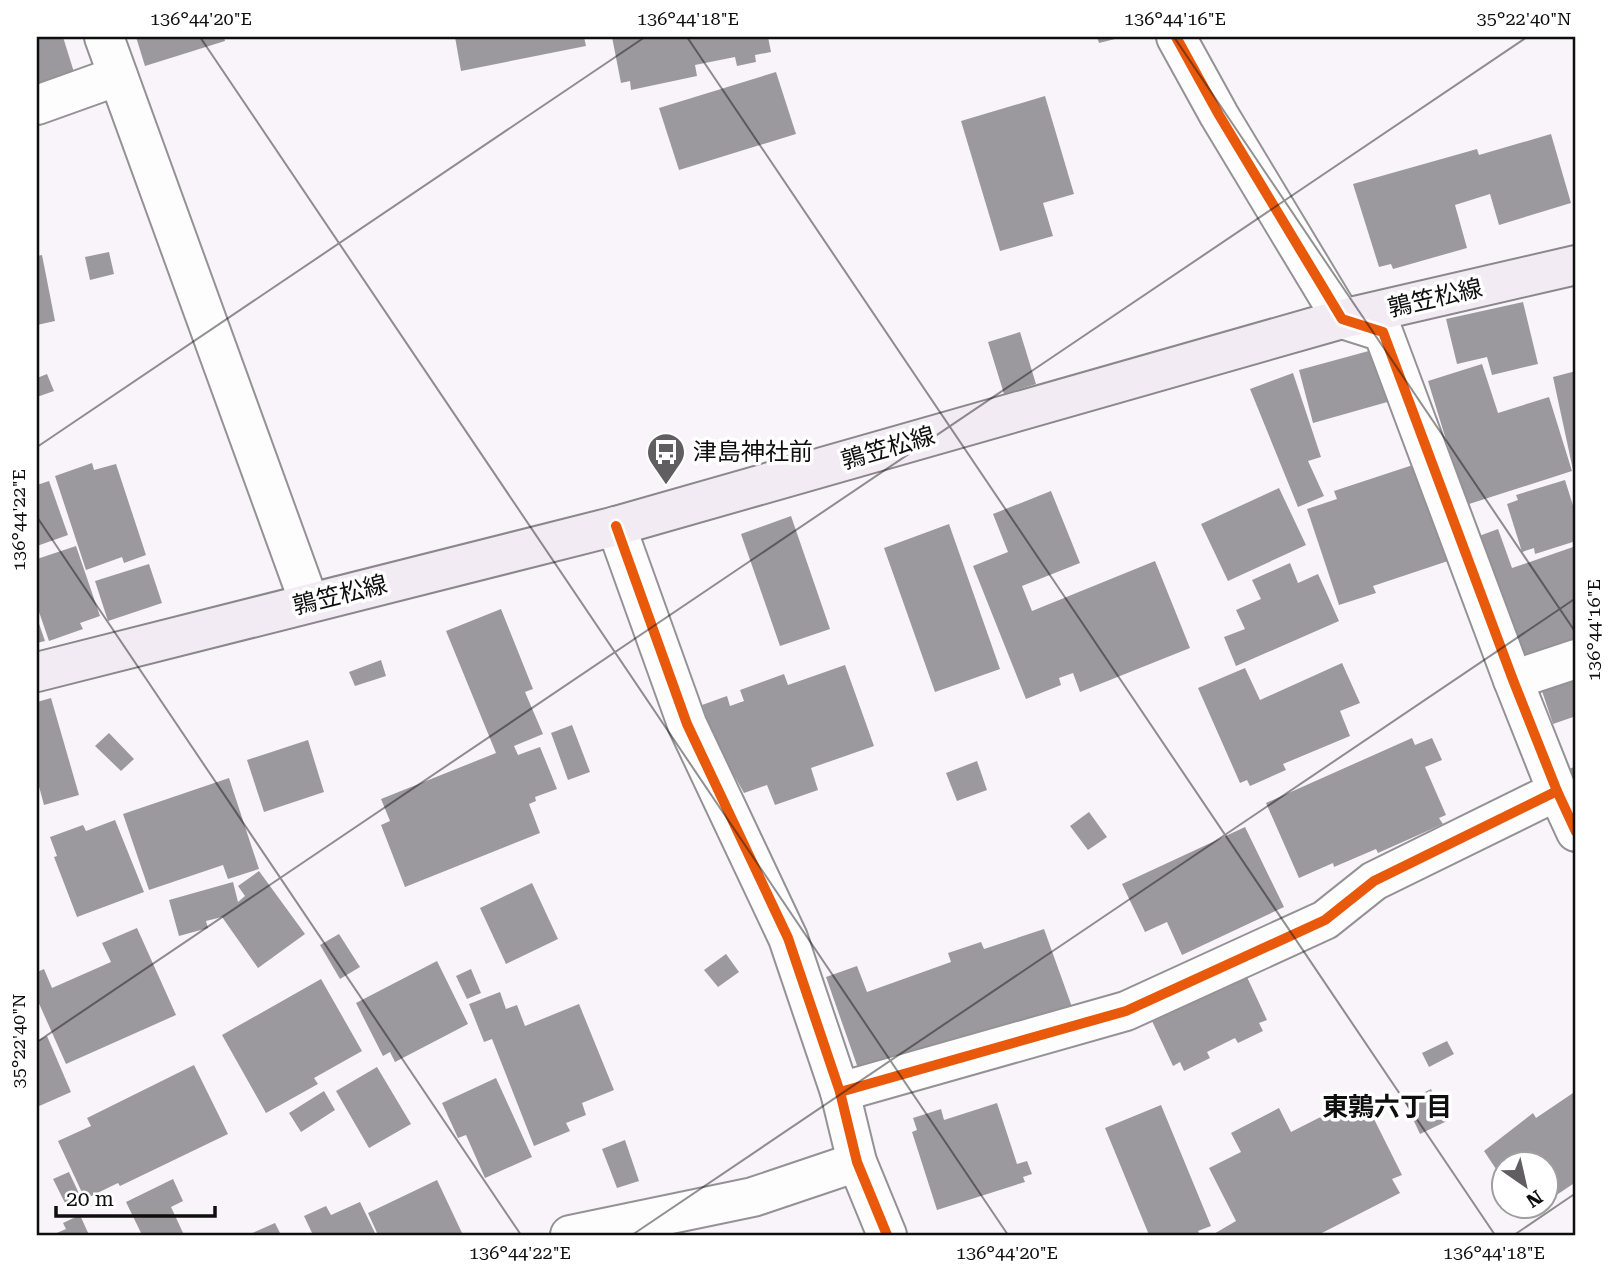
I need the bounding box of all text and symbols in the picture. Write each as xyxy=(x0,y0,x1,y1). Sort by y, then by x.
text: 136°44'20"E xyxy=(150,8,252,29)
text: 136°44'18"E xyxy=(637,8,739,29)
text: 136°44'16"E xyxy=(1124,8,1226,29)
text: 35°22'40"N xyxy=(1477,8,1571,29)
street label: 鶉笠松線 xyxy=(1385,274,1485,322)
street label: 鶉笠松線 xyxy=(838,421,938,475)
bus stop icon: 津島神社前 xyxy=(645,431,687,486)
place label: 津島神社前 xyxy=(693,438,813,466)
text: 136°44'22"E xyxy=(8,469,29,571)
street label: 鶉笠松線 xyxy=(290,570,390,620)
text: 136°44'16"E xyxy=(1583,579,1604,681)
text: 35°22'40"N xyxy=(8,994,29,1088)
district label: 東鶉六丁目 xyxy=(1322,1092,1452,1122)
north arrow xyxy=(1490,1150,1560,1220)
scale bar xyxy=(56,1174,215,1218)
text: N xyxy=(1521,1185,1547,1213)
text: 20 m xyxy=(66,1187,114,1211)
text: 136°44'22"E xyxy=(469,1242,571,1263)
text: 136°44'20"E xyxy=(956,1242,1058,1263)
text: 136°44'18"E xyxy=(1443,1242,1545,1263)

